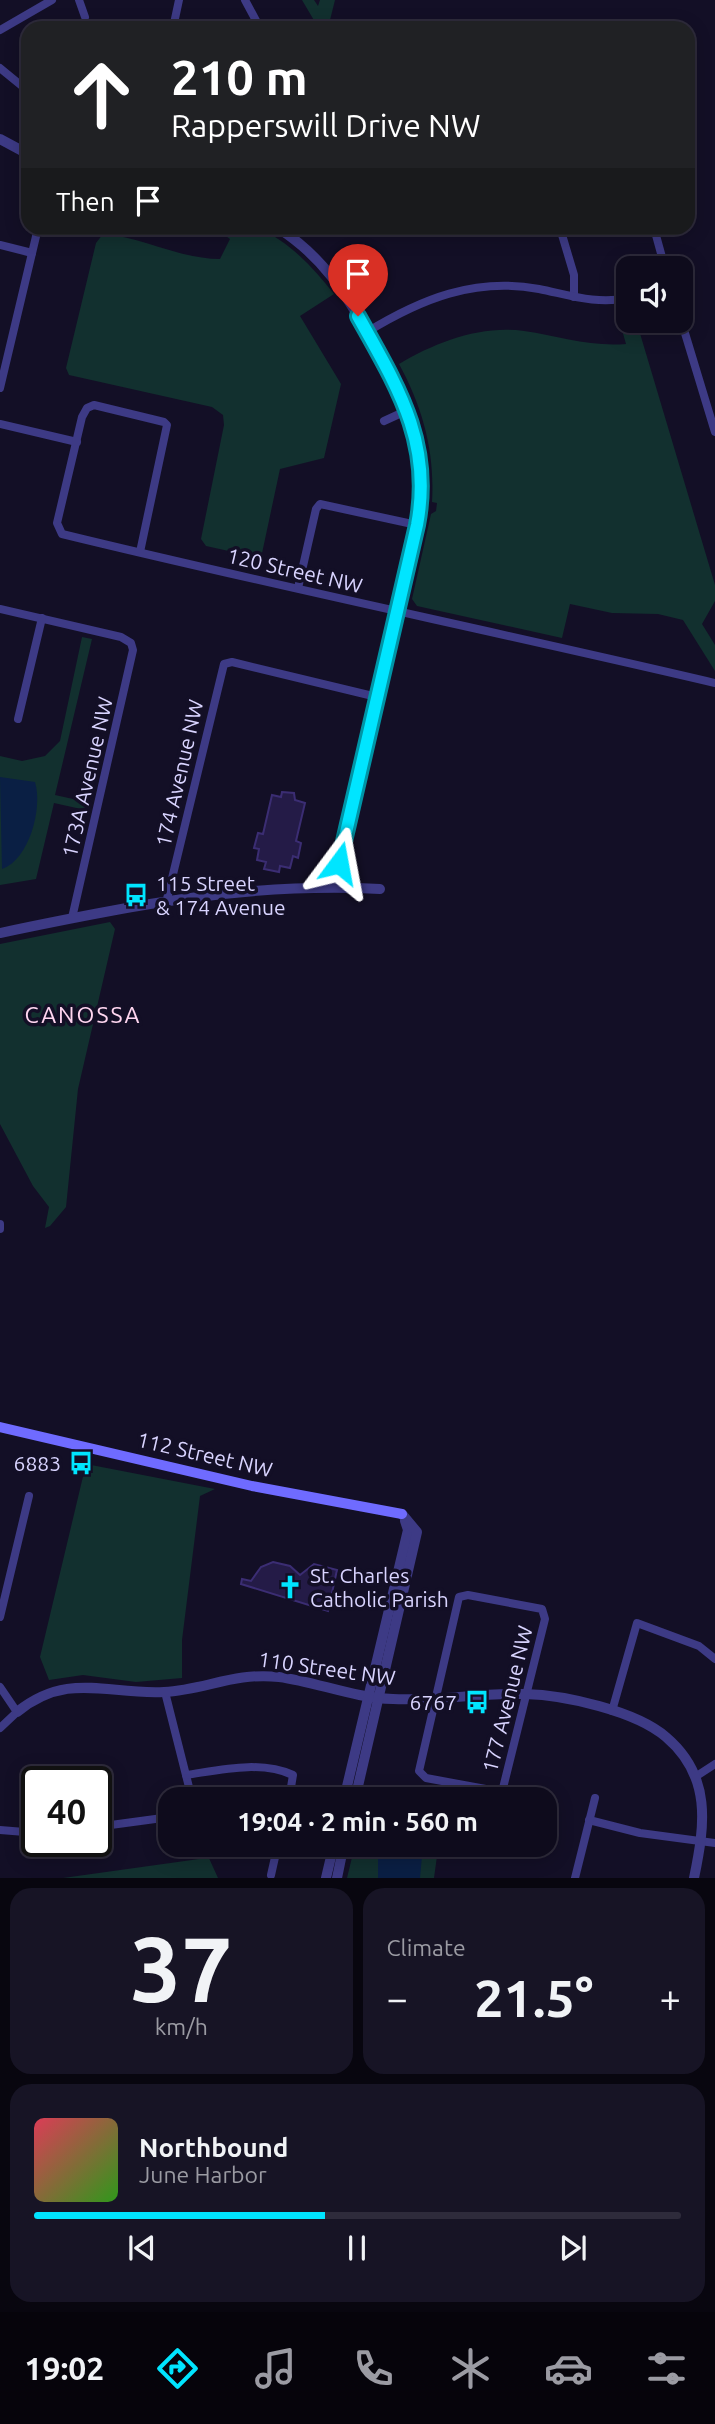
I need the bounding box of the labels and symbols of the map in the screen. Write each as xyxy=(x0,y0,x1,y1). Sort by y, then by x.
pin xyxy=(328,244,388,316)
street label: 120 Street NW xyxy=(225,543,365,597)
street label: 173A Avenue NW xyxy=(57,694,117,860)
street label: 174 Avenue NW xyxy=(150,697,208,849)
position arrow xyxy=(302,826,376,900)
place label: 115 Street & 174 Avenue xyxy=(156,871,286,919)
bus stop icon: 115 Street & 174 Avenue xyxy=(122,881,150,909)
district label: CANOSSA xyxy=(25,1002,141,1027)
street label: 112 Street NW xyxy=(135,1427,275,1481)
bus stop icon: 6883 xyxy=(67,1449,95,1477)
place label: 6883 xyxy=(14,1451,61,1475)
place label: St. Charles Catholic Parish xyxy=(310,1563,449,1611)
church icon: St. Charles Catholic Parish xyxy=(276,1573,304,1601)
street label: 177 Avenue NW xyxy=(477,1623,537,1775)
street label: 110 Street NW xyxy=(257,1647,397,1689)
bus stop icon: 6767 xyxy=(463,1688,491,1716)
place label: 6767 xyxy=(410,1690,457,1714)
speed limit sign: 40 xyxy=(21,1766,112,1857)

